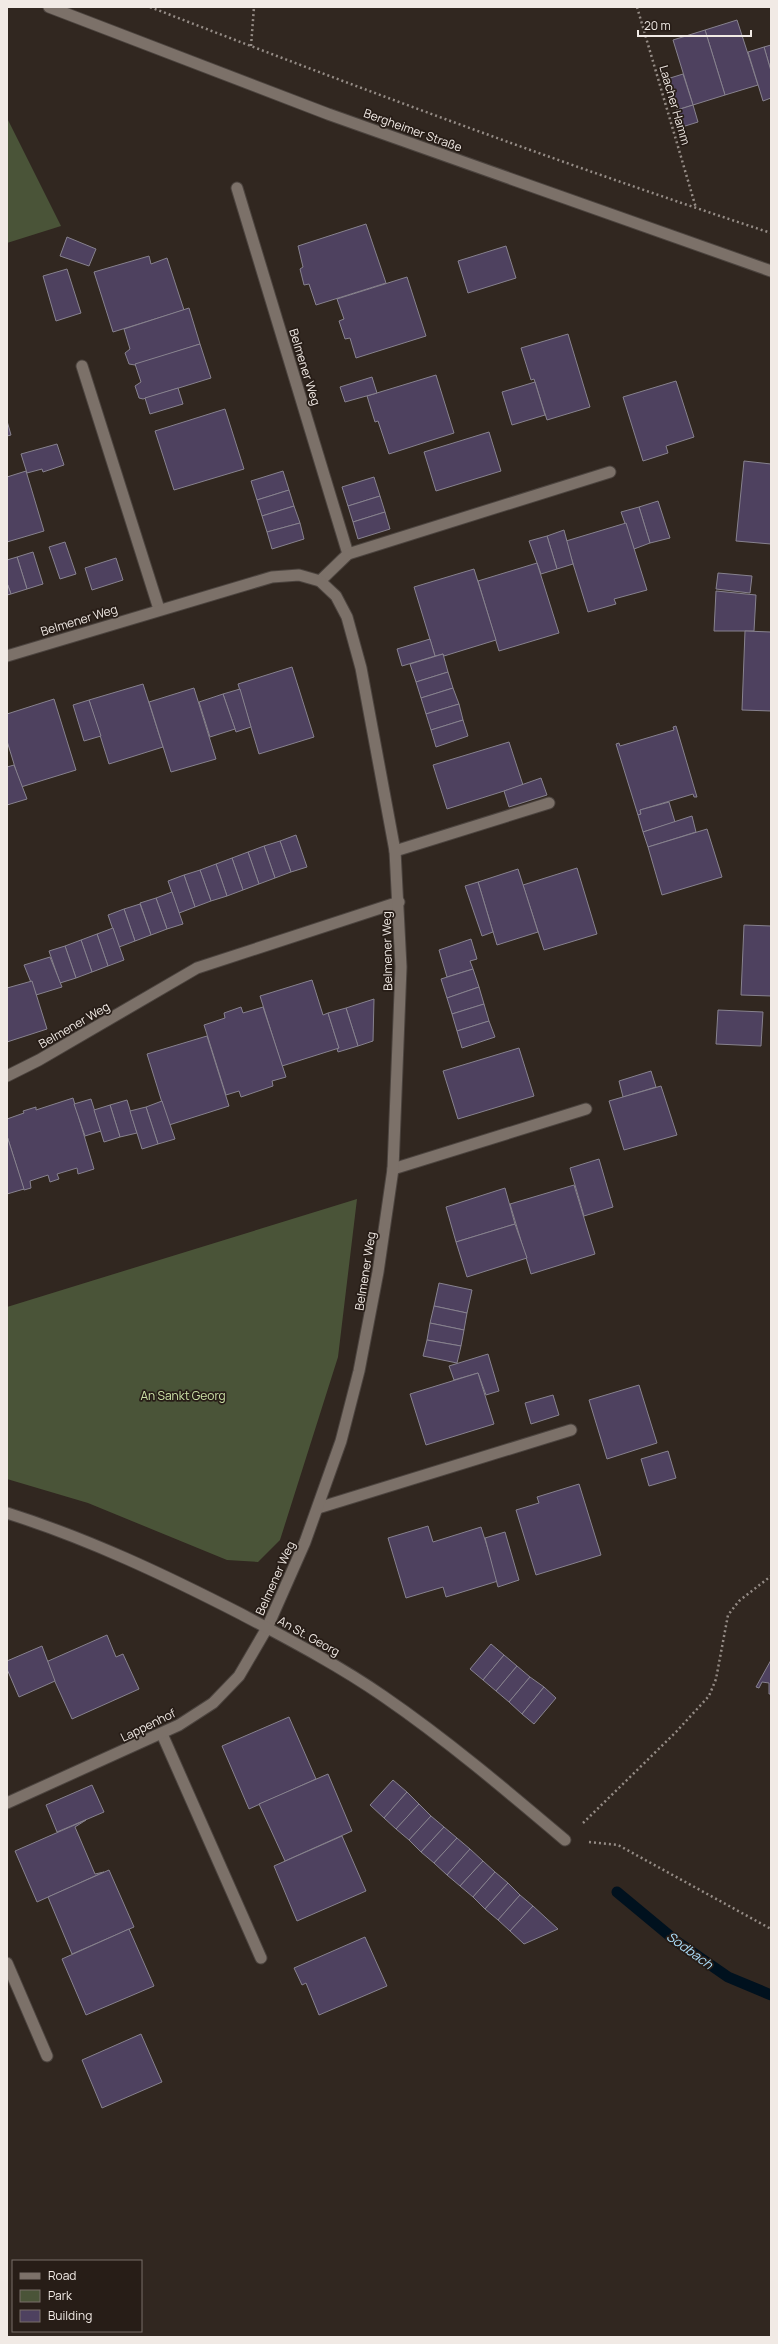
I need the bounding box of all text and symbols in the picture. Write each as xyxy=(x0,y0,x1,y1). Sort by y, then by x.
scale bar xyxy=(638,12,751,38)
text: 20 m xyxy=(644,17,671,34)
street label: Laacher Hamm xyxy=(656,63,694,147)
street label: Bergheimer Straße xyxy=(361,104,465,156)
street label: Belmener Weg xyxy=(285,326,325,408)
street label: Belmener Weg xyxy=(38,600,120,640)
street label: Belmener Weg xyxy=(378,911,396,991)
street label: Belmener Weg xyxy=(35,998,113,1052)
street label: Belmener Weg xyxy=(350,1230,380,1312)
park label: An Sankt Georg xyxy=(140,1387,226,1404)
street label: Belmener Weg xyxy=(251,1538,299,1618)
street label: An St. Georg xyxy=(275,1612,343,1660)
street label: Lappenhof xyxy=(118,1704,179,1746)
water label: Sodbach xyxy=(663,1927,718,1974)
legend xyxy=(12,2260,142,2332)
text: Road xyxy=(48,2267,76,2284)
text: Park xyxy=(48,2287,73,2304)
text: Building xyxy=(48,2307,92,2324)

